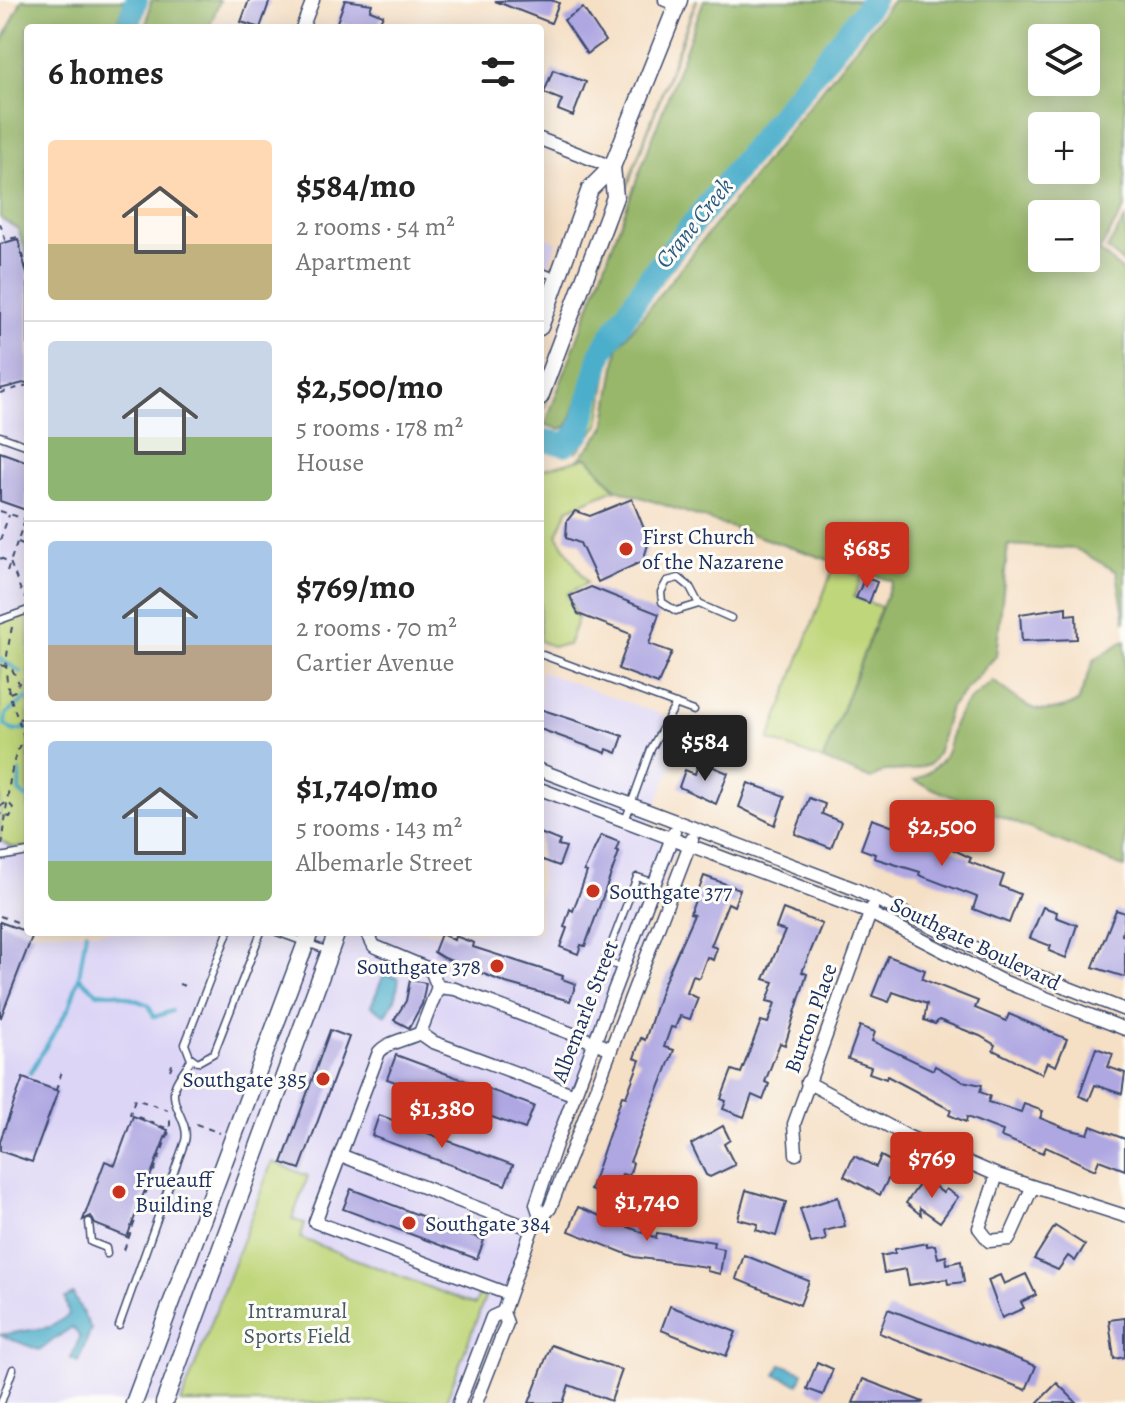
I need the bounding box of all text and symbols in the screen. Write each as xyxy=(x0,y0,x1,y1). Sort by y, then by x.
map controls xyxy=(1028,24,1100,272)
button: layers xyxy=(1028,24,1100,96)
text: 6 homes xyxy=(48,49,164,96)
icon: filters xyxy=(476,50,520,94)
button: + xyxy=(1028,112,1100,184)
text: $584/mo xyxy=(296,162,416,209)
water label: Crane Creek xyxy=(648,171,740,275)
icon: home xyxy=(112,172,208,268)
button: − xyxy=(1028,200,1100,272)
text: 2 rooms · 54 m² xyxy=(296,209,455,244)
text: Apartment xyxy=(296,244,411,279)
text: $2,500/mo xyxy=(296,363,443,410)
icon: home xyxy=(112,373,208,469)
text: 5 rooms · 178 m² xyxy=(296,410,463,445)
text: House xyxy=(296,445,364,480)
place label: First Church of the Nazarene xyxy=(642,522,784,577)
pin: $685 xyxy=(820,522,914,590)
text: $685 xyxy=(843,530,891,565)
marker: First Church of the Nazarene xyxy=(617,540,635,558)
text: $769/mo xyxy=(296,563,415,610)
icon: home xyxy=(112,573,208,669)
text: 2 rooms · 70 m² xyxy=(296,610,457,645)
text: Cartier Avenue xyxy=(296,645,454,680)
pin: $584 xyxy=(658,715,752,783)
text: $584 xyxy=(681,723,729,758)
text: $1,740/mo xyxy=(296,763,438,810)
icon: home xyxy=(112,773,208,869)
pin: $2,500 xyxy=(877,800,1007,868)
text: $2,500 xyxy=(908,808,976,843)
text: 5 rooms · 143 m² xyxy=(296,810,462,845)
text: Albemarle Street xyxy=(296,845,473,880)
place label: Southgate 377 xyxy=(609,877,733,907)
marker: Southgate 377 xyxy=(584,882,602,900)
street label: Southgate Boulevard xyxy=(885,890,1066,998)
street label: Albemarle Street xyxy=(544,936,626,1087)
place label: Southgate 378 xyxy=(356,952,481,982)
marker: Southgate 378 xyxy=(488,957,506,975)
street label: Burton Place xyxy=(777,959,845,1077)
place label: Southgate 385 xyxy=(182,1065,307,1095)
marker: Southgate 385 xyxy=(314,1070,332,1088)
pin: $1,380 xyxy=(377,1082,507,1150)
text: $1,380 xyxy=(409,1090,475,1125)
pin: $769 xyxy=(885,1132,979,1200)
text: $769 xyxy=(908,1140,956,1175)
place label: Frueauff Building xyxy=(135,1165,215,1220)
pin: $1,740 xyxy=(582,1175,712,1243)
marker: Frueauff Building xyxy=(110,1183,128,1201)
text: $1,740 xyxy=(615,1183,679,1218)
place label: Southgate 384 xyxy=(425,1209,550,1239)
marker: Southgate 384 xyxy=(400,1214,418,1232)
park label: Intramural Sports Field xyxy=(243,1296,351,1351)

